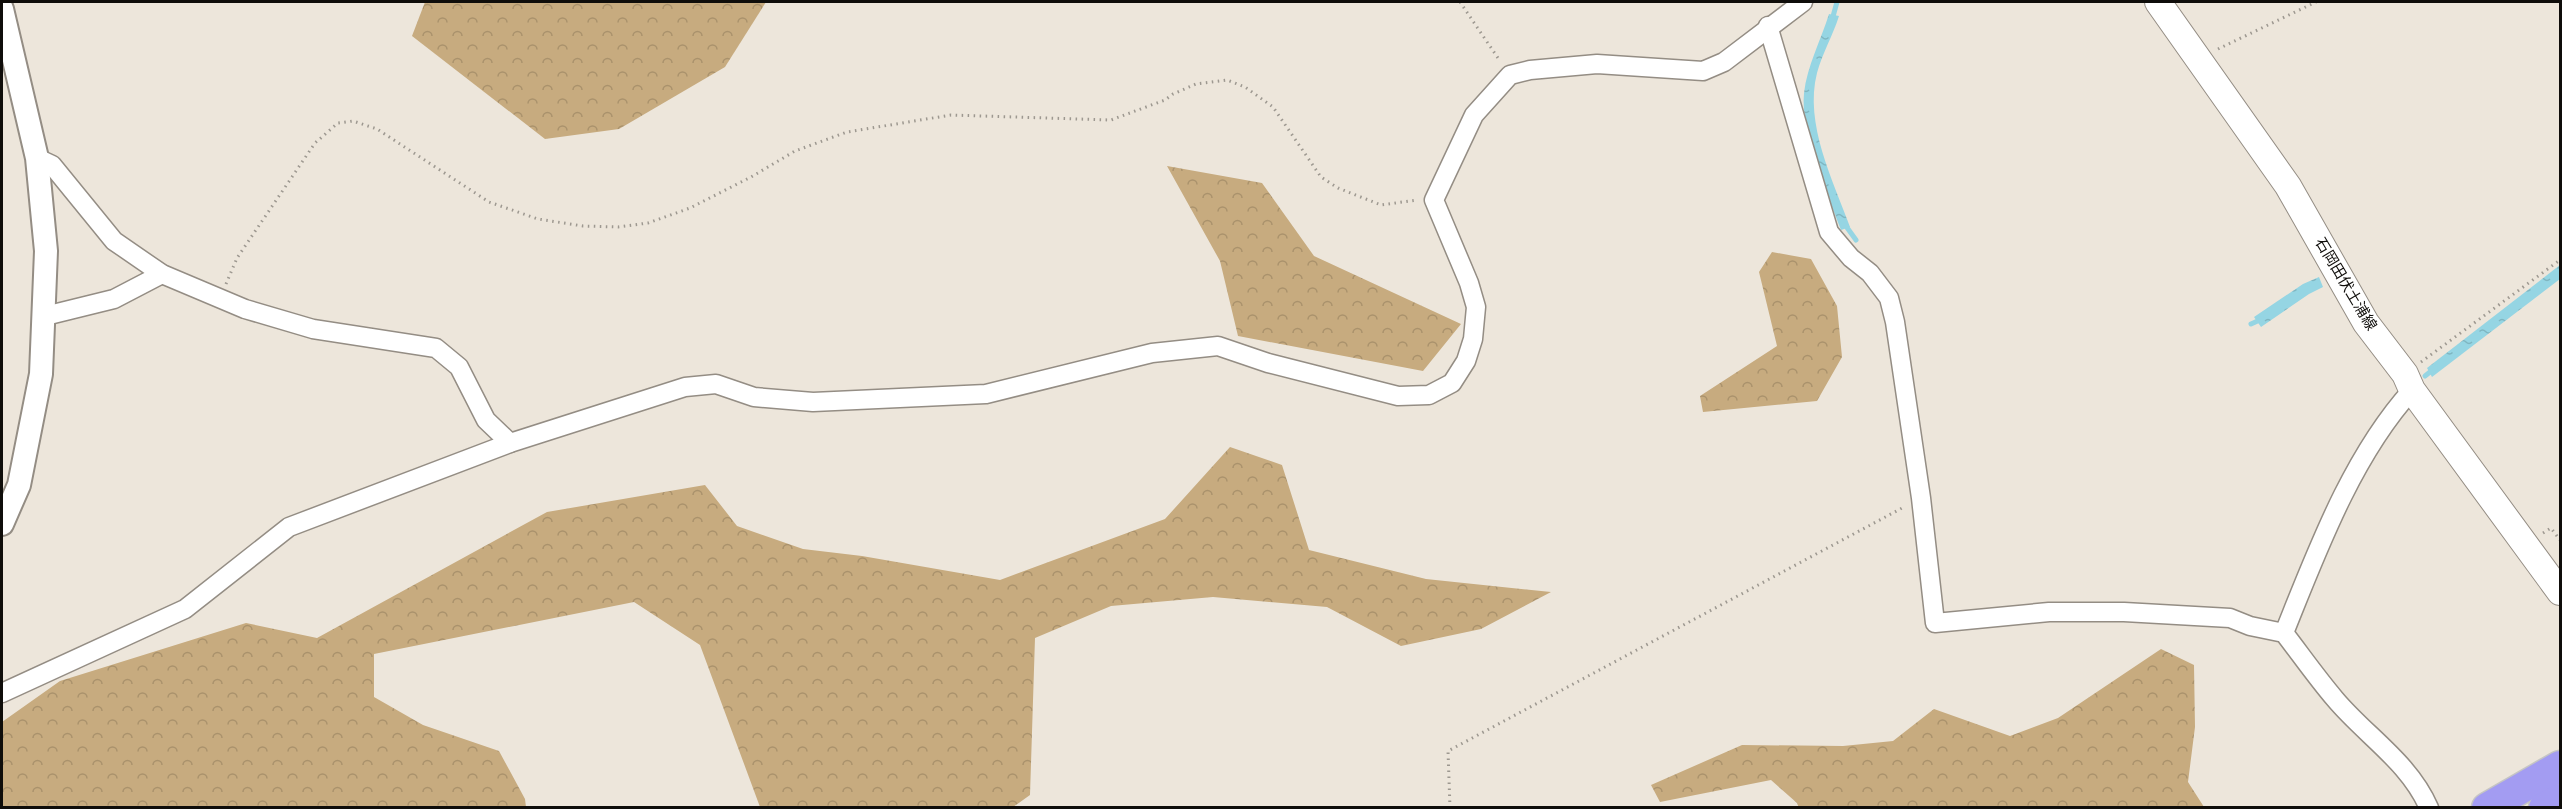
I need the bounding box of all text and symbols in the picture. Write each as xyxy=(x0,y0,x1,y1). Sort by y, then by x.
street label: 石岡田伏土浦線 xyxy=(2311,234,2381,334)

